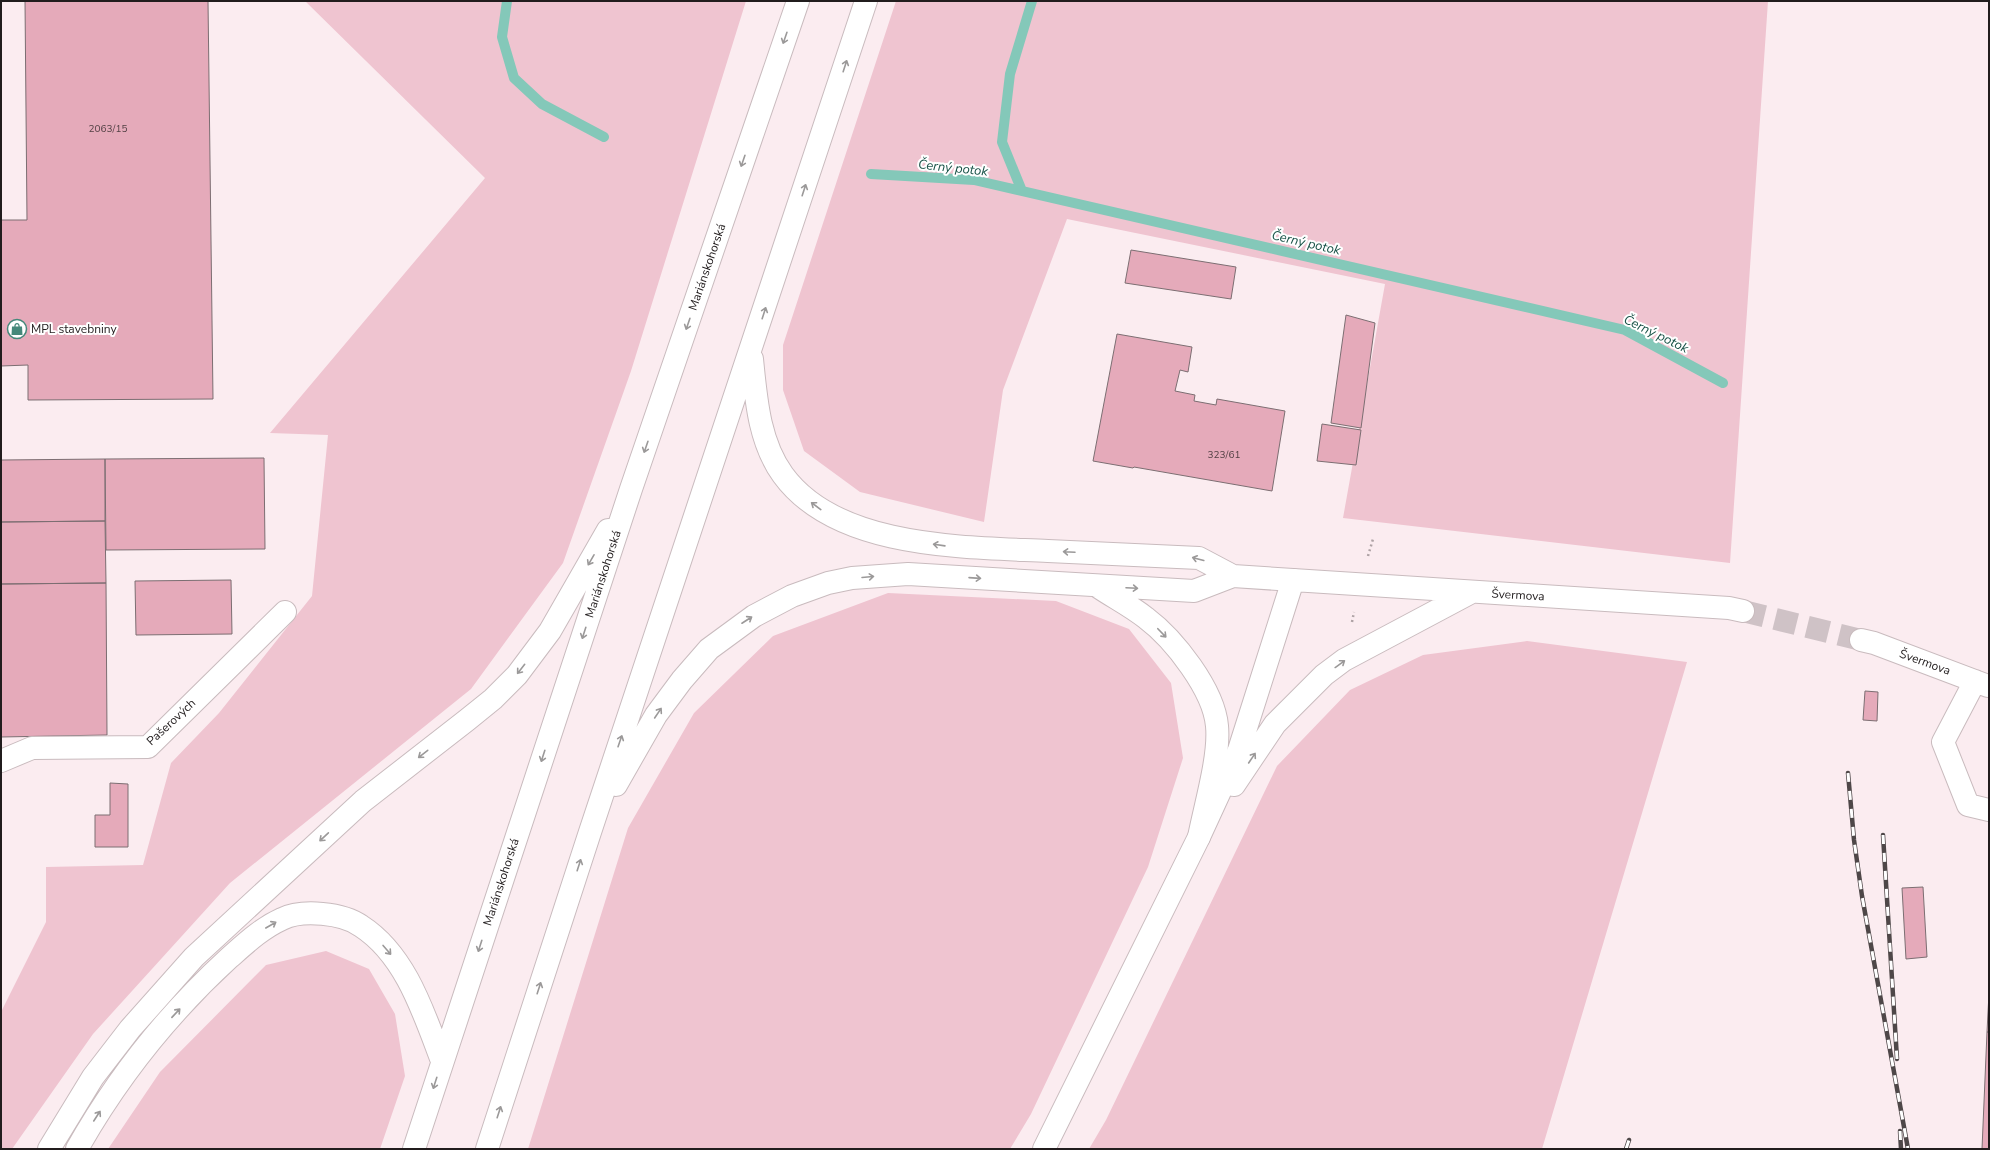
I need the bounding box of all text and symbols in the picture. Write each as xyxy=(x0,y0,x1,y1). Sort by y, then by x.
one-way arrow xyxy=(781,32,789,44)
one-way arrow xyxy=(842,60,849,73)
house number: 2063/15 xyxy=(89,122,127,136)
water label: Černý potok xyxy=(917,154,989,181)
one-way arrow xyxy=(739,155,747,167)
one-way arrow xyxy=(801,183,808,196)
street label: Mariánskohorská xyxy=(685,221,729,313)
water label: Černý potok xyxy=(1270,225,1343,260)
one-way arrow xyxy=(760,307,768,319)
water label: Černý potok xyxy=(1621,310,1692,358)
one-way arrow xyxy=(684,317,691,330)
shop icon: MPL stavebniny xyxy=(6,318,28,340)
place label: MPL stavebniny xyxy=(31,321,117,337)
one-way arrow xyxy=(642,440,649,453)
house number: 323/61 xyxy=(1208,448,1240,462)
one-way arrow xyxy=(811,501,822,510)
street label: Mariánskohorská xyxy=(581,528,625,620)
one-way arrow xyxy=(933,541,946,549)
one-way arrow xyxy=(1063,548,1076,556)
one-way arrow xyxy=(586,554,594,566)
one-way arrow xyxy=(1192,555,1205,563)
one-way arrow xyxy=(861,573,874,581)
one-way arrow xyxy=(968,574,981,582)
one-way arrow xyxy=(1125,584,1138,591)
street label: Švermova xyxy=(1491,586,1545,604)
one-way arrow xyxy=(742,616,753,624)
one-way arrow xyxy=(580,626,587,639)
one-way arrow xyxy=(1157,628,1166,638)
street label: Švermova xyxy=(1897,645,1953,679)
one-way arrow xyxy=(1334,660,1345,668)
one-way arrow xyxy=(517,664,526,675)
street label: Pašerových xyxy=(143,695,199,749)
one-way arrow xyxy=(654,707,662,718)
one-way arrow xyxy=(617,736,625,748)
one-way arrow xyxy=(418,750,429,758)
one-way arrow xyxy=(539,750,546,763)
one-way arrow xyxy=(1248,753,1256,764)
one-way arrow xyxy=(318,833,329,842)
street label: Mariánskohorská xyxy=(479,836,523,928)
one-way arrow xyxy=(576,859,584,871)
one-way arrow xyxy=(265,920,277,928)
one-way arrow xyxy=(476,939,483,952)
one-way arrow xyxy=(382,945,391,955)
one-way arrow xyxy=(536,983,544,995)
one-way arrow xyxy=(171,1008,180,1018)
one-way arrow xyxy=(431,1076,438,1089)
one-way arrow xyxy=(496,1106,503,1119)
one-way arrow xyxy=(93,1110,101,1121)

